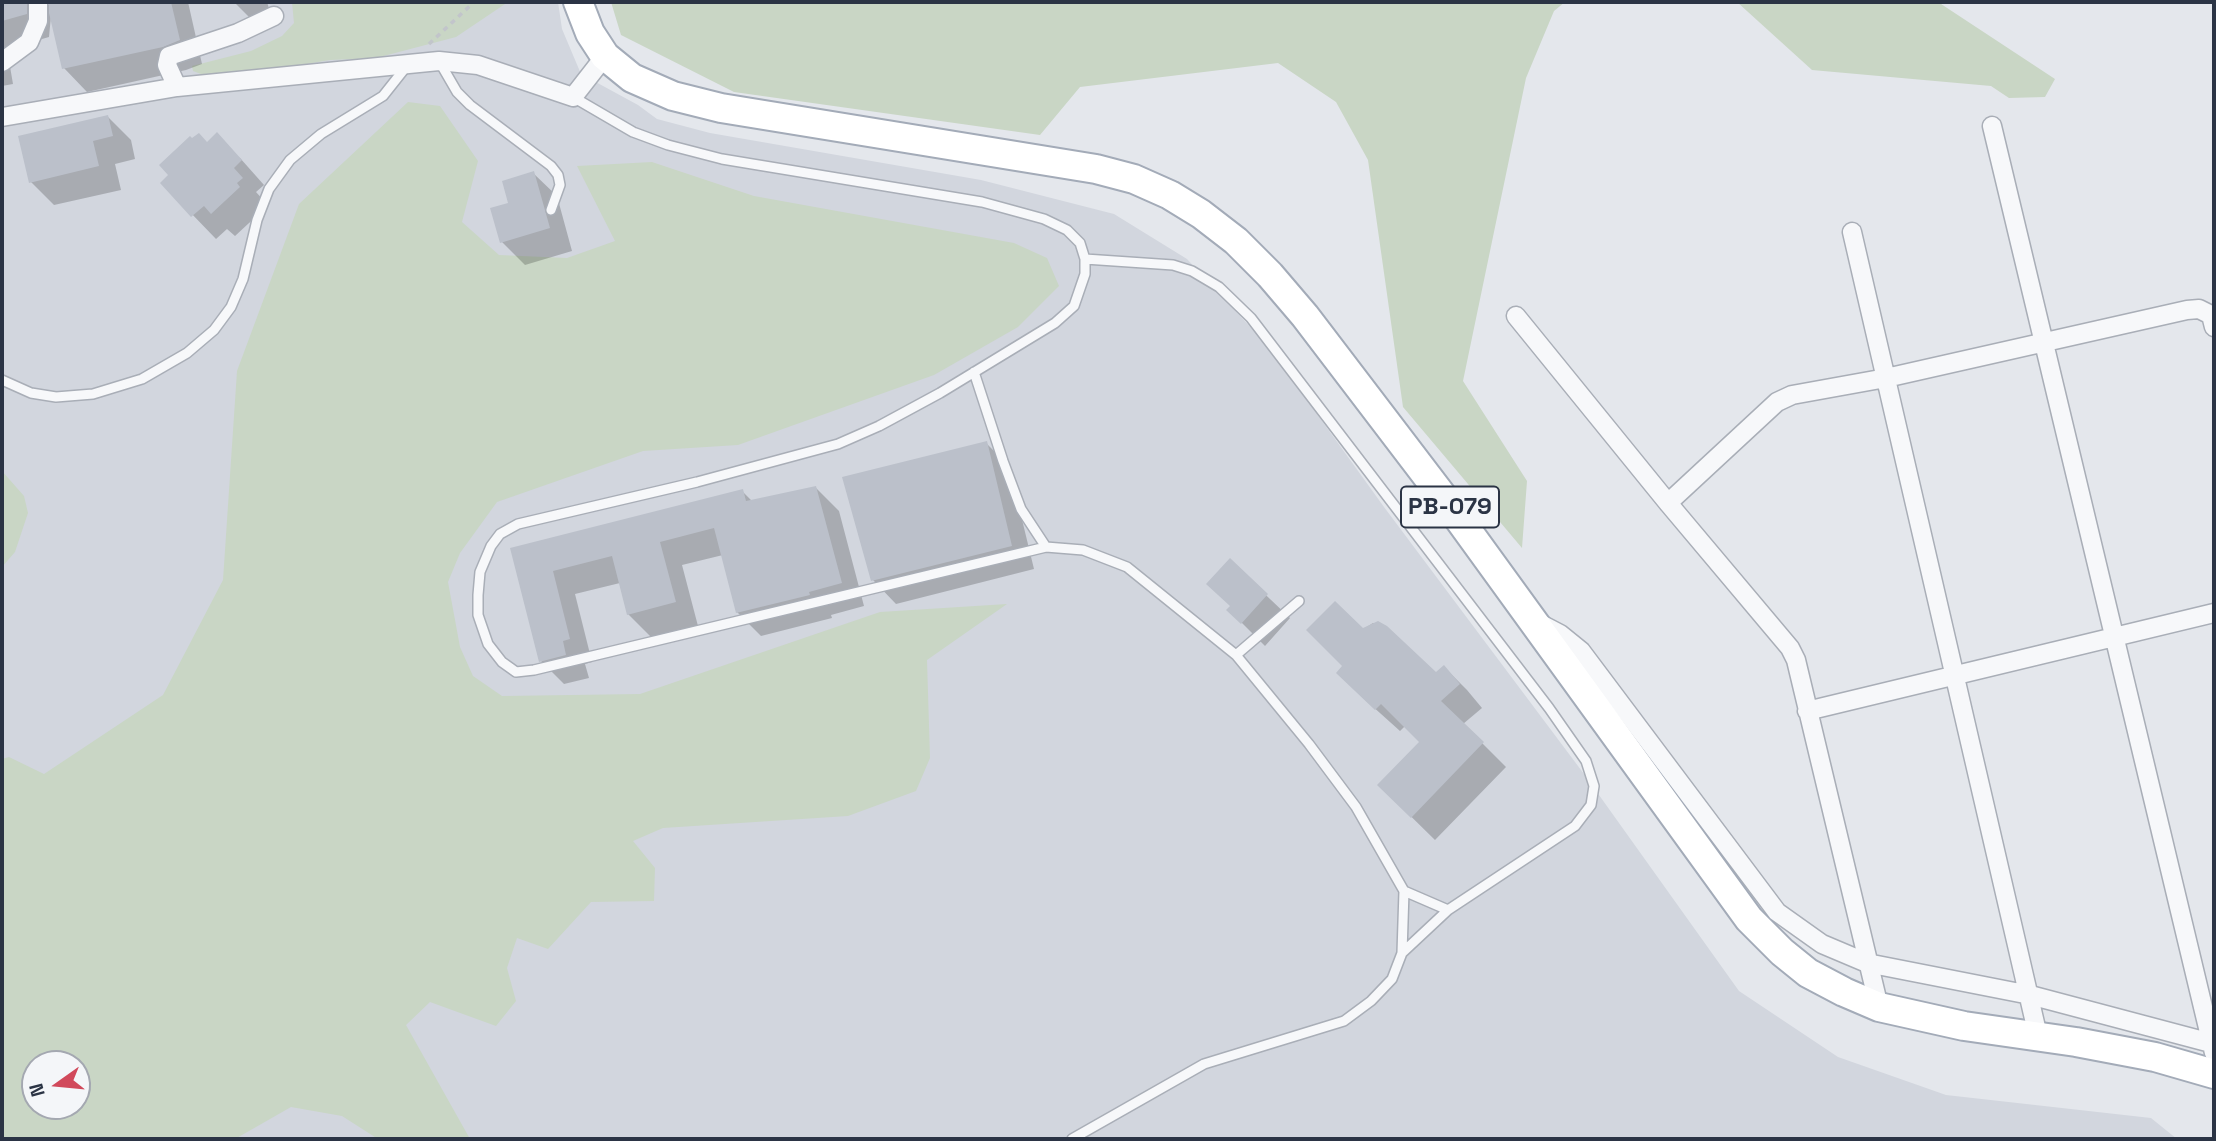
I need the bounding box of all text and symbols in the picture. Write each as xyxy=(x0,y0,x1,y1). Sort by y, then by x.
road number: PB-079 xyxy=(1401,486,1499,528)
north arrow xyxy=(21,1050,91,1120)
text: N xyxy=(23,1081,51,1099)

